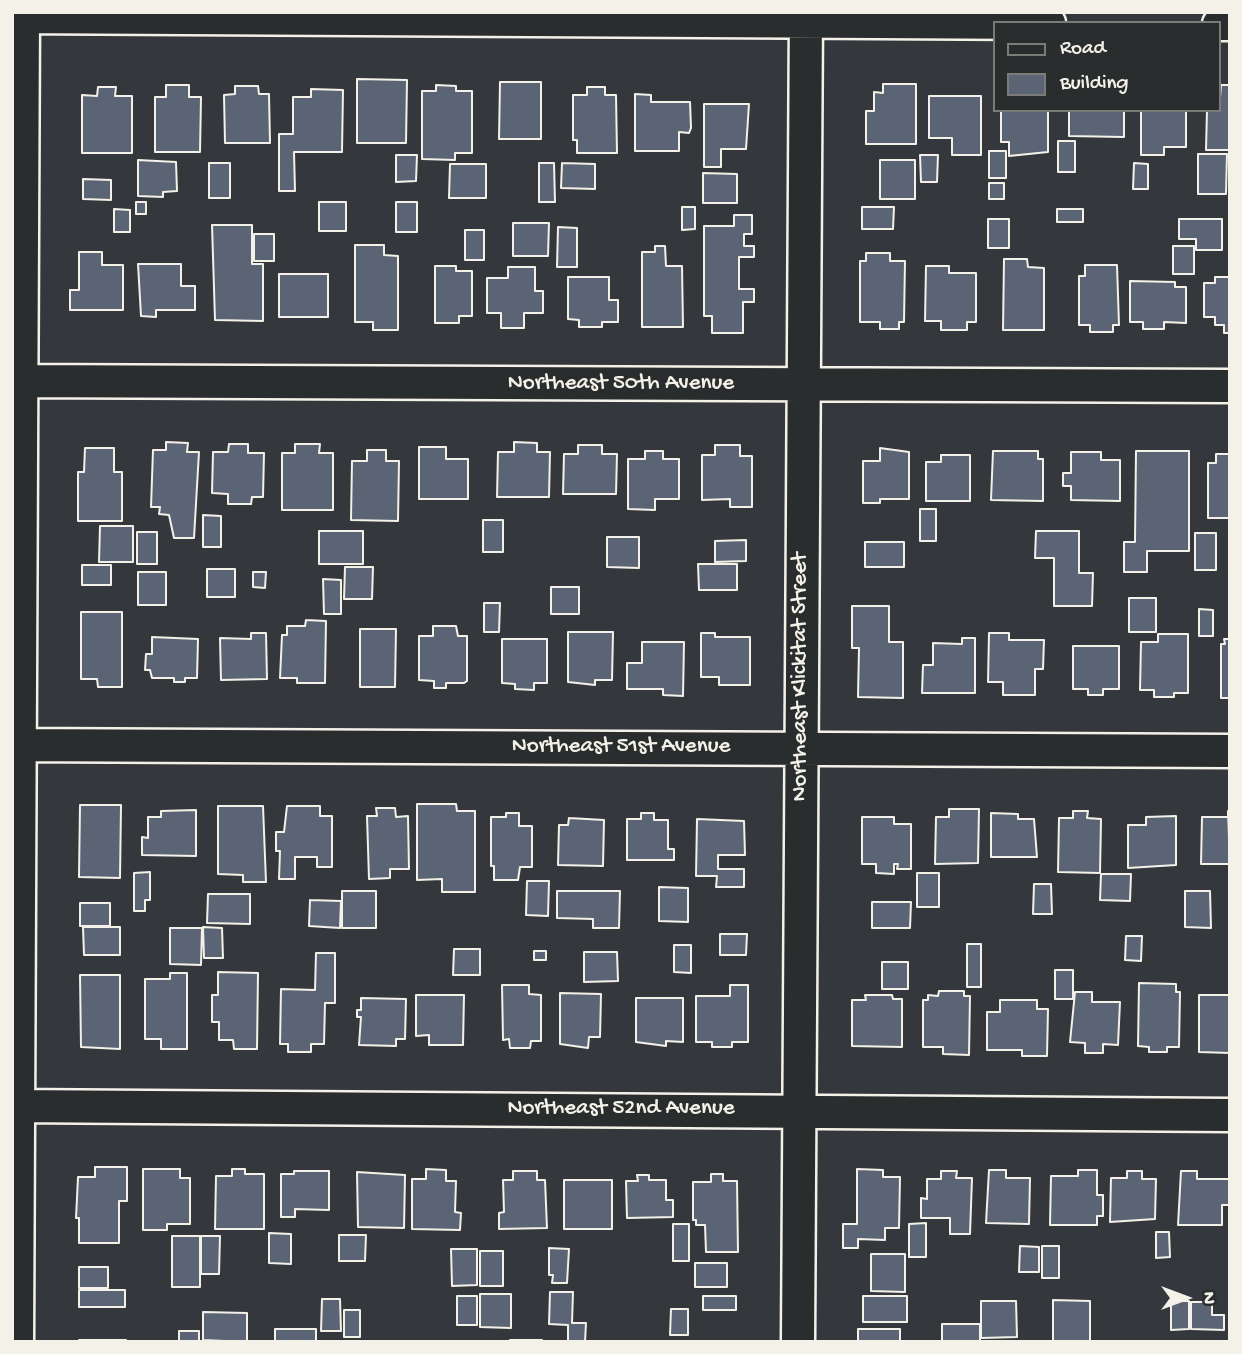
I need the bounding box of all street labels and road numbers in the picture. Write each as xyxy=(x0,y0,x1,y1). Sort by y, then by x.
street label: Northeast 50th Avenue xyxy=(508,370,734,398)
street label: Northeast Klickitat Street xyxy=(787,553,815,801)
street label: Northeast 51st Avenue xyxy=(512,733,730,761)
street label: Northeast 52nd Avenue xyxy=(507,1095,735,1123)

